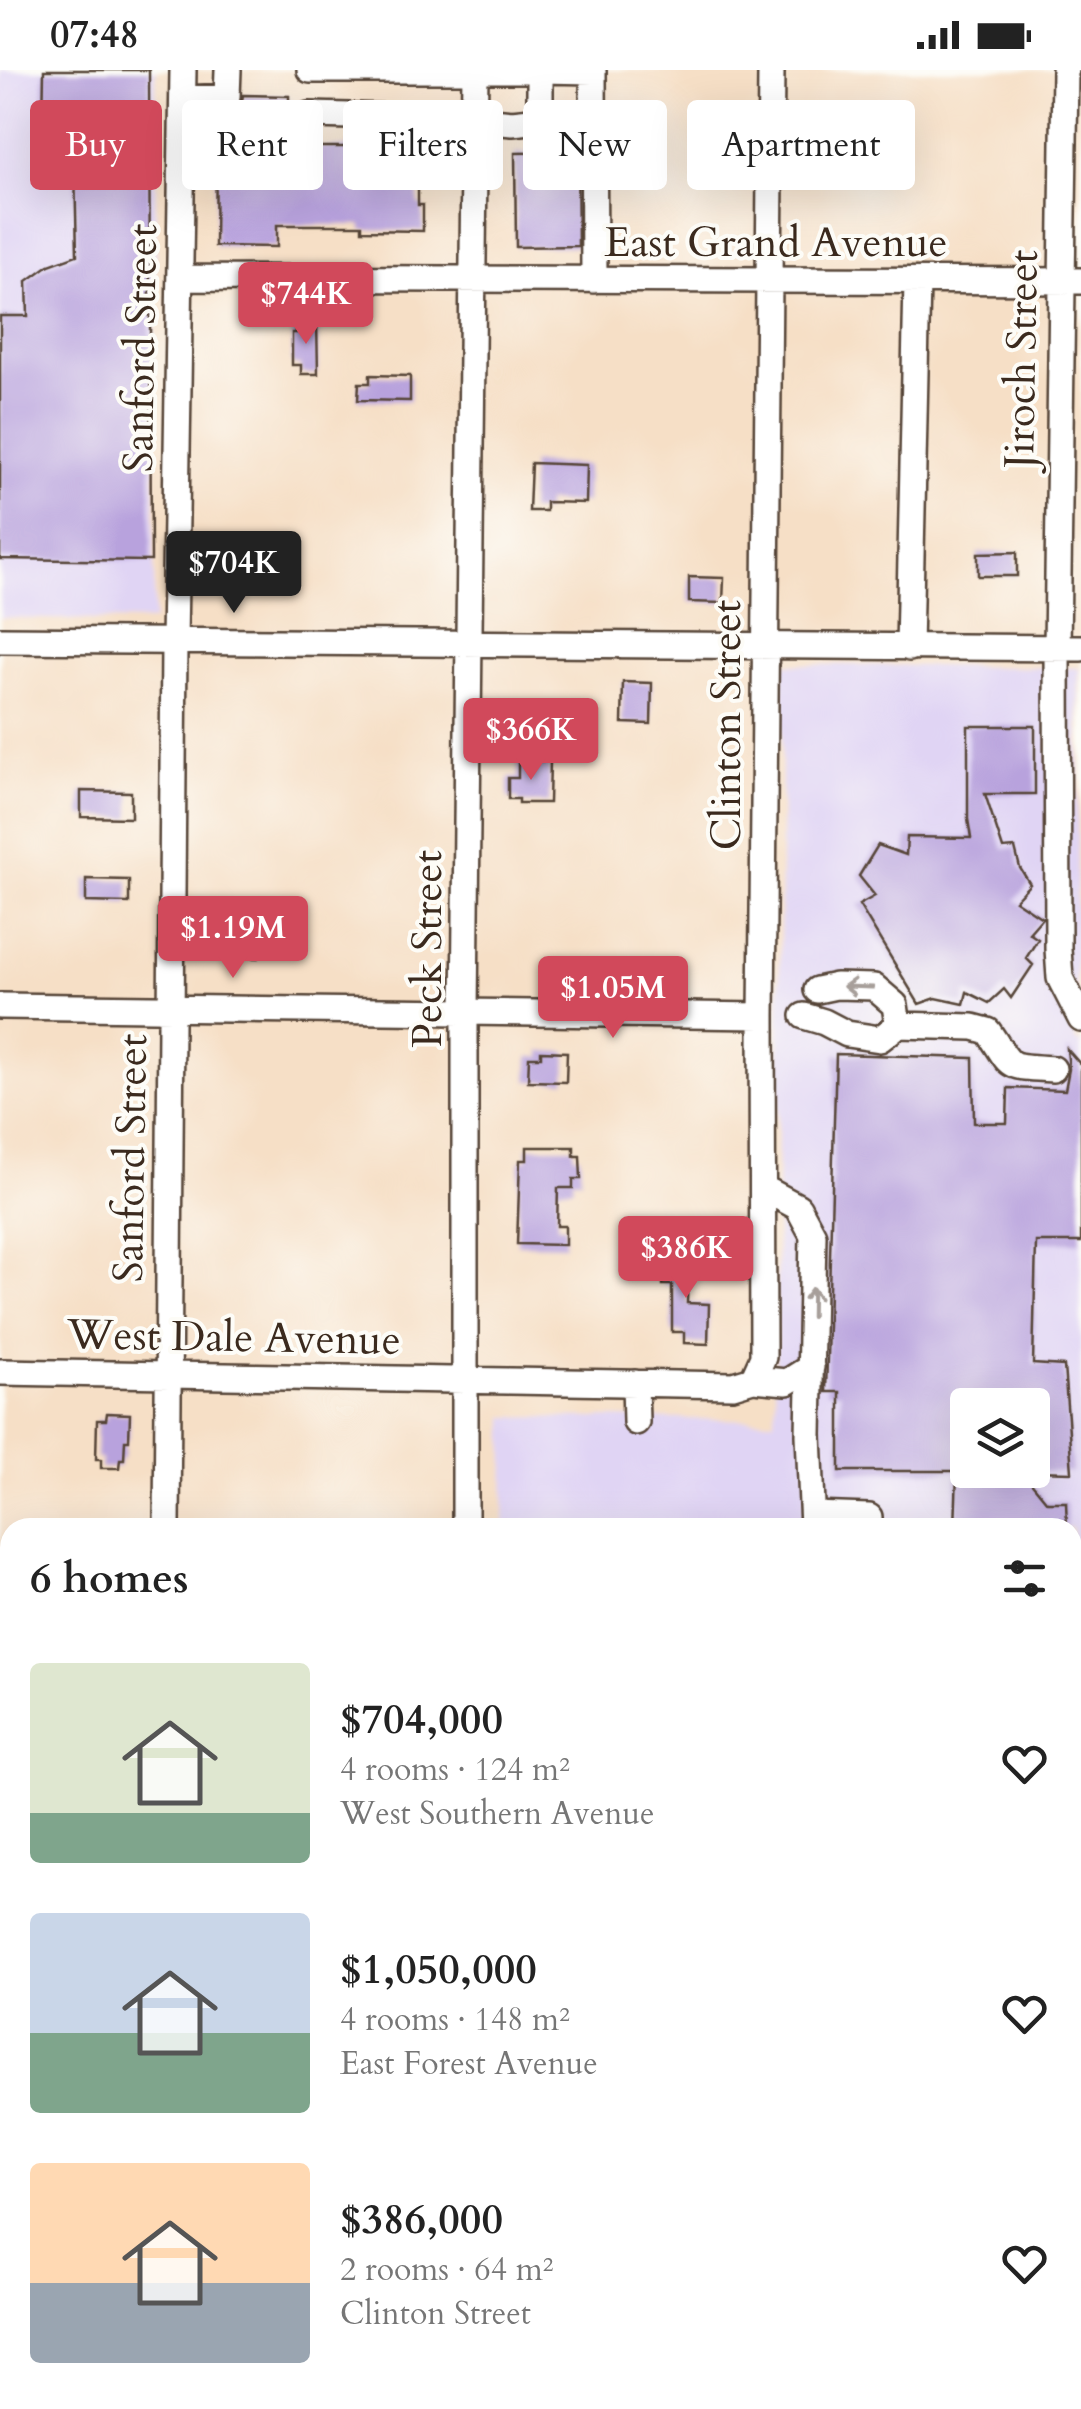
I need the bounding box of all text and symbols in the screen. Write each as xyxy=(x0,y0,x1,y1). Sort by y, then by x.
text: 07:48 xyxy=(50,9,139,61)
chip: Buy xyxy=(30,100,162,190)
chip: Rent xyxy=(182,100,323,190)
chip: Filters xyxy=(343,100,503,190)
chip: New xyxy=(523,100,667,190)
chip: Apartment xyxy=(687,100,915,190)
street label: East Grand Avenue xyxy=(604,214,948,271)
street label: Sanford Street xyxy=(110,223,171,473)
street label: Jiroch Street xyxy=(991,249,1052,475)
pin: $744K xyxy=(236,262,376,347)
text: $744K xyxy=(260,272,352,316)
pin: $704K xyxy=(164,531,304,616)
text: $704K xyxy=(188,541,280,585)
street label: Clinton Street xyxy=(698,600,755,850)
pin: $366K xyxy=(461,698,601,783)
text: $366K xyxy=(485,708,577,752)
street label: Peck Street xyxy=(399,850,456,1048)
pin: $1.19M xyxy=(152,896,314,981)
text: $1.19M xyxy=(180,906,286,950)
pin: $1.05M xyxy=(532,956,694,1041)
text: $1.05M xyxy=(560,966,666,1010)
one-way arrow xyxy=(842,978,875,997)
street label: Sanford Street xyxy=(100,1033,161,1283)
pin: $386K xyxy=(616,1216,756,1301)
text: $386K xyxy=(640,1226,732,1270)
one-way arrow xyxy=(802,1287,821,1319)
street label: West Dale Avenue xyxy=(66,1306,401,1369)
map controls xyxy=(950,1388,1050,1488)
button: layers xyxy=(950,1388,1050,1488)
text: 6 homes xyxy=(30,1550,188,1607)
icon: filters xyxy=(997,1551,1052,1606)
text: $704,000 xyxy=(340,1691,503,1748)
icon: home xyxy=(110,1703,230,1823)
icon: heart xyxy=(997,1736,1052,1791)
text: 4 rooms · 124 m² xyxy=(340,1748,570,1792)
text: West Southern Avenue xyxy=(340,1792,655,1836)
text: $1,050,000 xyxy=(340,1941,537,1998)
icon: home xyxy=(110,1953,230,2073)
icon: heart xyxy=(997,1986,1052,2041)
text: 4 rooms · 148 m² xyxy=(340,1998,570,2042)
text: East Forest Avenue xyxy=(340,2042,598,2086)
text: $386,000 xyxy=(340,2191,503,2248)
icon: home xyxy=(110,2203,230,2323)
icon: heart xyxy=(997,2236,1052,2291)
text: 2 rooms · 64 m² xyxy=(340,2248,553,2292)
text: Clinton Street xyxy=(340,2292,531,2336)

